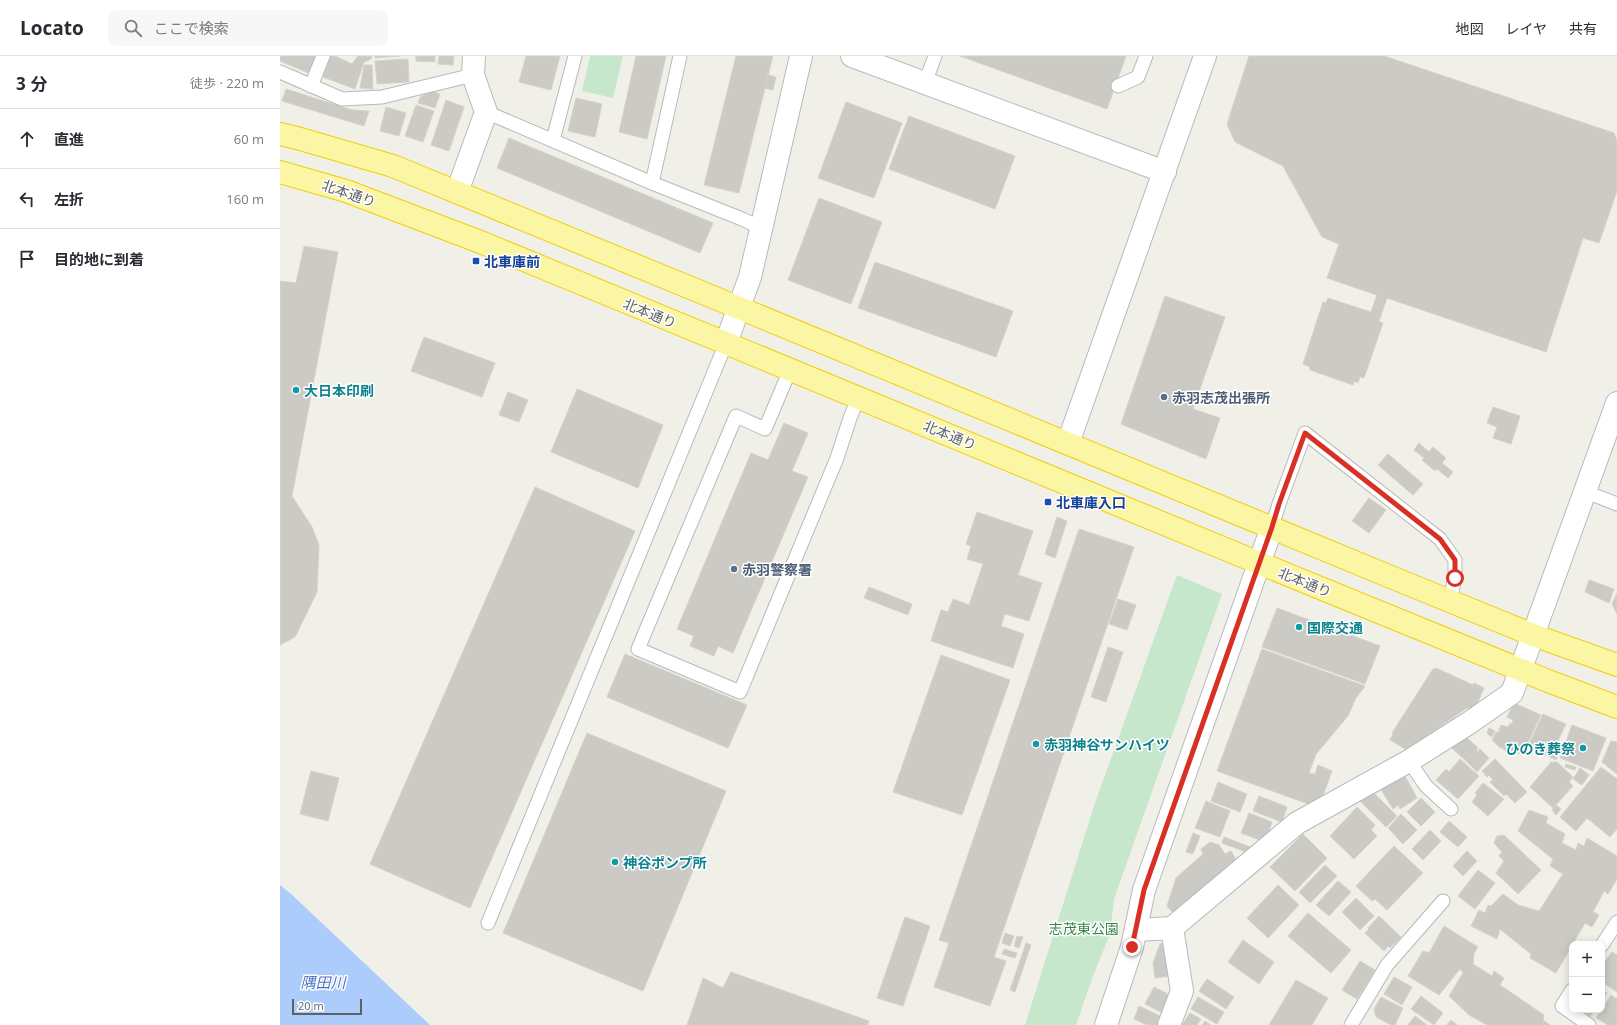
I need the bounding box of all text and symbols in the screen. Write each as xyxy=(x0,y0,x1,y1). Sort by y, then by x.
search box xyxy=(108,10,388,46)
text: Locato xyxy=(20,15,84,41)
icon: search xyxy=(122,17,144,39)
text: ここで検索 xyxy=(154,18,229,38)
text: 地図 xyxy=(1455,19,1483,38)
text: レイヤ xyxy=(1505,19,1547,38)
text: 共有 xyxy=(1569,19,1597,38)
text: 3 分 xyxy=(16,72,47,95)
text: 徒歩 · 220 m xyxy=(190,74,264,92)
icon: ahead xyxy=(16,128,38,150)
text: 直進 xyxy=(54,129,84,149)
text: 60 m xyxy=(234,130,264,148)
street label: 北本通り xyxy=(319,175,379,211)
icon: left xyxy=(16,188,38,210)
text: 左折 xyxy=(54,189,84,209)
text: 160 m xyxy=(226,190,264,208)
icon: arrive xyxy=(16,248,38,270)
text: 目的地に到着 xyxy=(54,249,144,269)
place label: 北車庫前 xyxy=(484,252,540,271)
marker: 北車庫前 xyxy=(471,256,481,266)
street label: 北本通り xyxy=(620,294,680,332)
place label: 大日本印刷 xyxy=(304,381,374,400)
marker: 大日本印刷 xyxy=(291,385,301,395)
place label: 赤羽志茂出張所 xyxy=(1172,388,1270,407)
marker: 赤羽志茂出張所 xyxy=(1159,392,1169,402)
street label: 北本通り xyxy=(920,416,980,454)
place label: 北車庫入口 xyxy=(1056,493,1126,512)
marker: 北車庫入口 xyxy=(1043,497,1053,507)
place label: 赤羽警察署 xyxy=(742,560,812,579)
street label: 北本通り xyxy=(1275,563,1335,601)
marker: 赤羽警察署 xyxy=(729,564,739,574)
route start xyxy=(1446,569,1464,587)
place label: 国際交通 xyxy=(1307,618,1363,637)
marker: 国際交通 xyxy=(1294,622,1304,632)
place label: 赤羽神谷サンハイツ xyxy=(1044,735,1170,754)
marker: 赤羽神谷サンハイツ xyxy=(1031,739,1041,749)
place label: ひのき葬祭 xyxy=(1505,739,1575,758)
marker: ひのき葬祭 xyxy=(1578,743,1588,753)
place label: 神谷ポンプ所 xyxy=(623,853,707,872)
marker: 神谷ポンプ所 xyxy=(610,857,620,867)
park label: 志茂東公園 xyxy=(1049,919,1119,938)
route end xyxy=(1123,938,1141,956)
map controls xyxy=(1569,941,1605,1013)
button: + xyxy=(1569,941,1605,977)
water label: 隅田川 xyxy=(300,972,347,992)
button: − xyxy=(1569,977,1605,1013)
scale bar xyxy=(292,997,362,1016)
text: 20 m xyxy=(298,998,324,1013)

